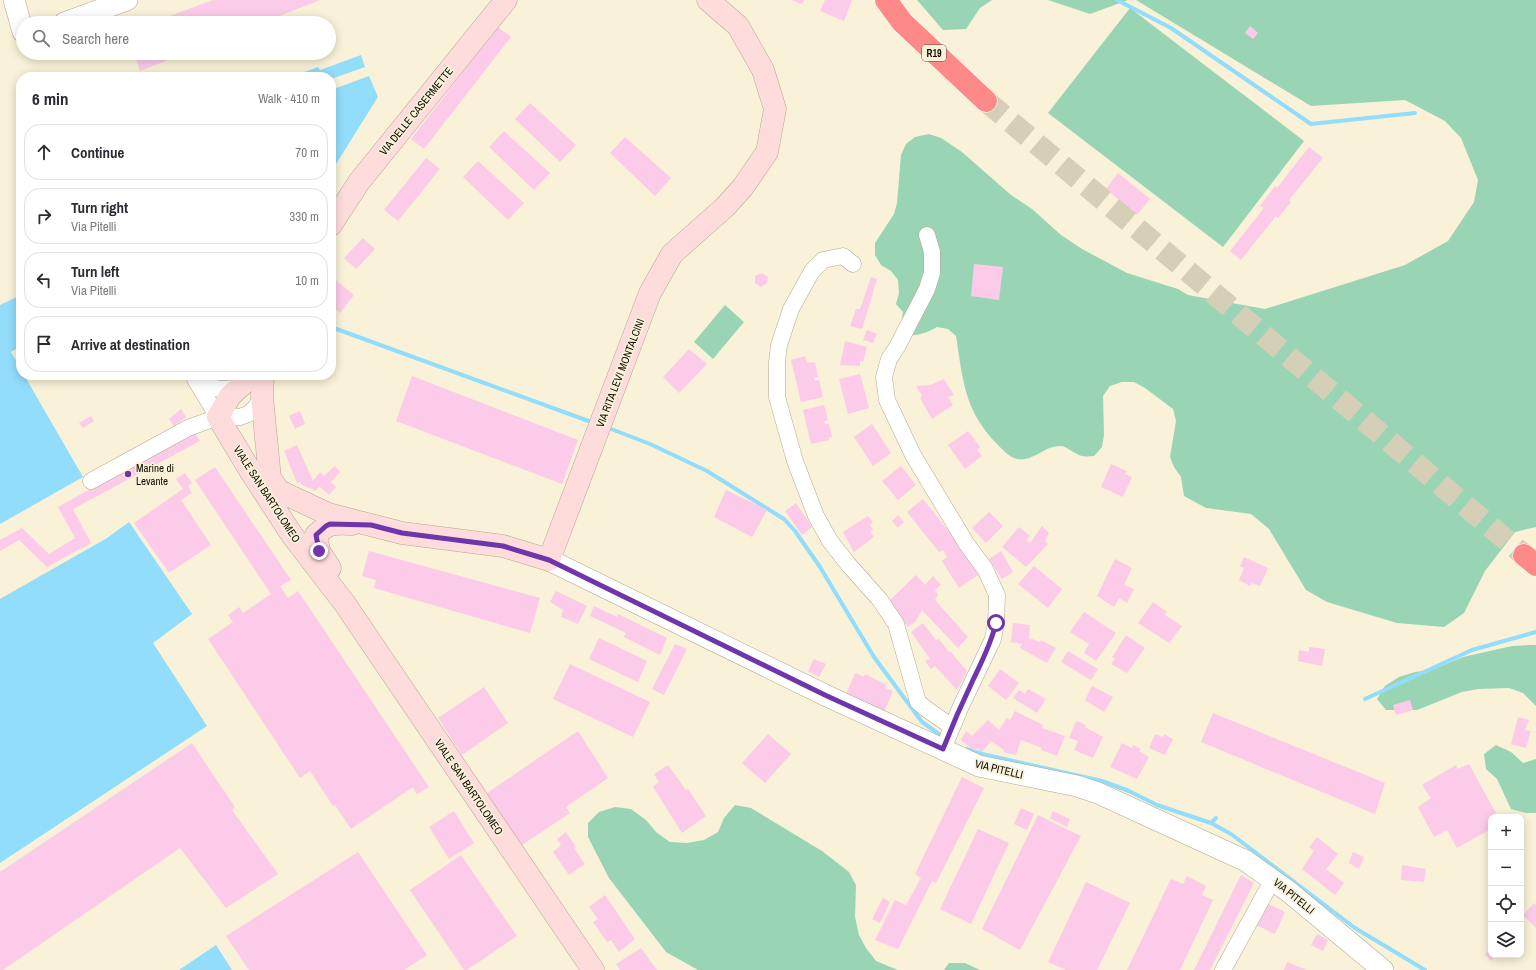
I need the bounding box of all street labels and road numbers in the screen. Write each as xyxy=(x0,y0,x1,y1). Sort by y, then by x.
road number: R19 xyxy=(922,45,946,61)
street label: VIA DELLE CASERMETTE xyxy=(376,64,456,158)
street label: VIA RITA LEVI MONTALCINI xyxy=(593,317,647,429)
street label: VIALE SAN BARTOLOMEO xyxy=(230,443,304,545)
street label: VIALE SAN BARTOLOMEO xyxy=(432,736,506,838)
street label: VIA PITELLI xyxy=(973,756,1025,782)
street label: VIA PITELLI xyxy=(1270,875,1318,917)

